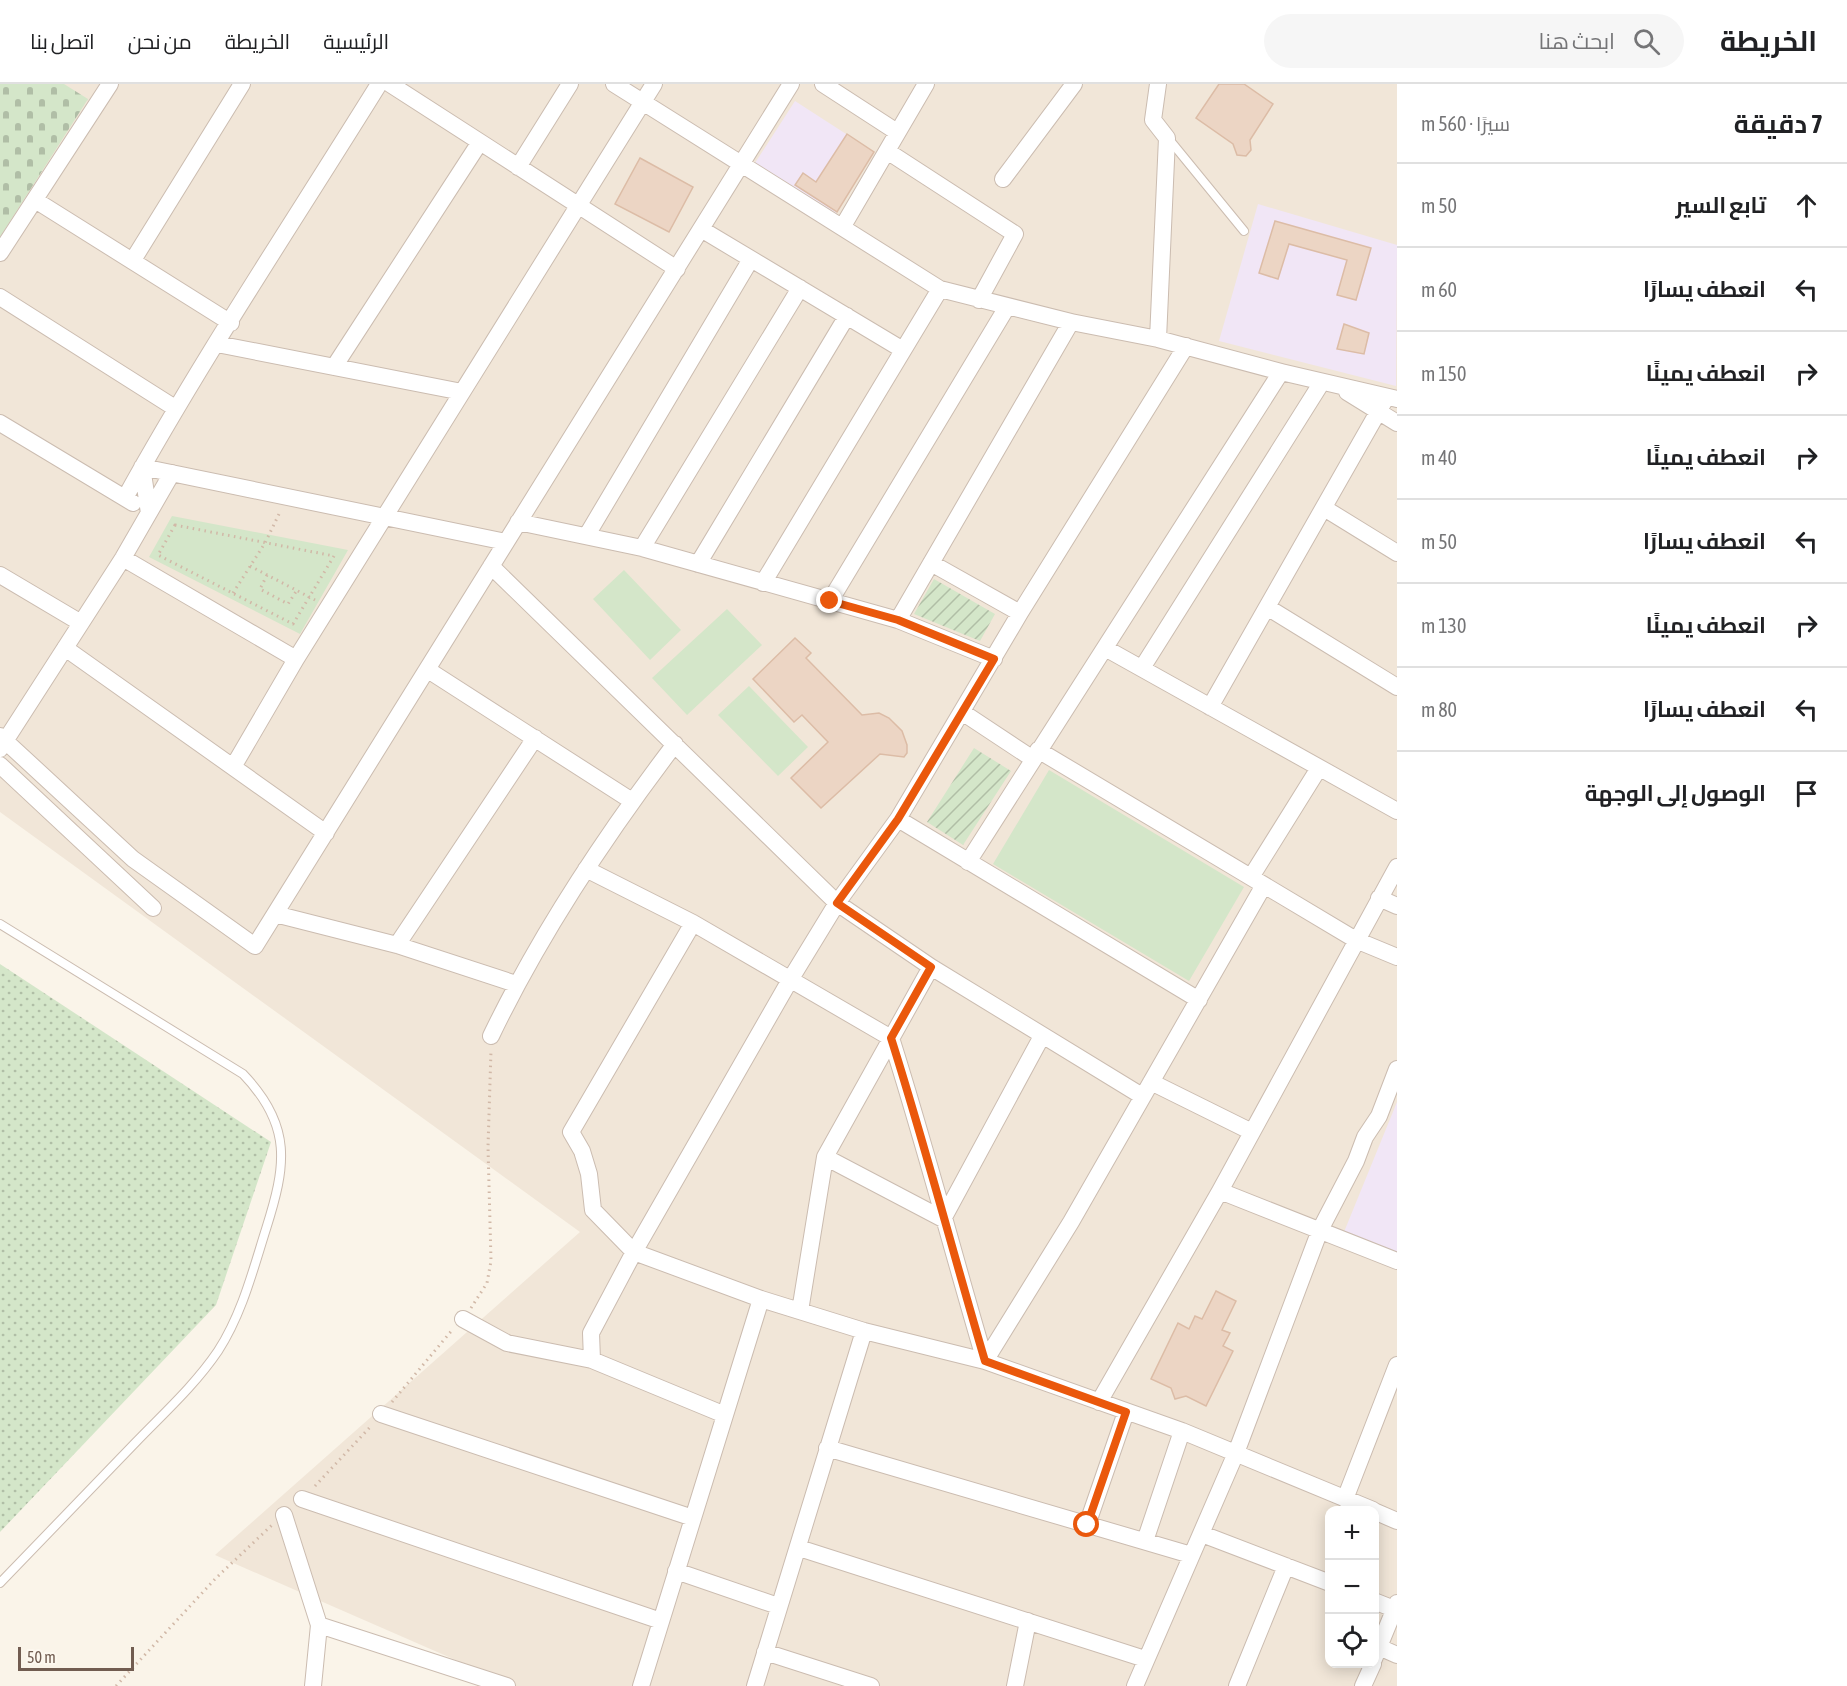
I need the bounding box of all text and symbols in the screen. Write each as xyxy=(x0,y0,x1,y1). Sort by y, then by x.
search box xyxy=(1264,14,1684,68)
icon: search xyxy=(1630,25,1663,58)
text: الخريطة xyxy=(1720,25,1817,57)
text: ابحث هنا xyxy=(1538,28,1615,54)
text: اتصل بنا xyxy=(30,29,95,53)
text: من نحن xyxy=(128,29,192,53)
text: الخريطة xyxy=(225,29,290,53)
text: الرئيسية xyxy=(323,29,389,53)
text: 7 دقيقة xyxy=(1734,109,1823,139)
text: سيرًا · 560 m xyxy=(1421,112,1510,135)
icon: ahead xyxy=(1790,189,1823,222)
text: تابع السير xyxy=(1676,192,1766,218)
text: 50 m xyxy=(1421,194,1457,217)
icon: left xyxy=(1790,273,1823,306)
text: انعطف يسارًا xyxy=(1643,276,1766,302)
text: 60 m xyxy=(1421,278,1457,301)
icon: right xyxy=(1790,357,1823,390)
text: انعطف يمينًا xyxy=(1646,360,1766,386)
text: 150 m xyxy=(1421,362,1466,385)
icon: right xyxy=(1790,441,1823,474)
text: انعطف يمينًا xyxy=(1646,444,1766,470)
text: 40 m xyxy=(1421,446,1457,469)
icon: left xyxy=(1790,525,1823,558)
text: انعطف يسارًا xyxy=(1643,528,1766,554)
text: 50 m xyxy=(1421,530,1457,553)
route end xyxy=(816,587,842,613)
icon: right xyxy=(1790,609,1823,642)
text: انعطف يمينًا xyxy=(1646,612,1766,638)
text: 130 m xyxy=(1421,614,1466,637)
icon: left xyxy=(1790,693,1823,726)
text: انعطف يسارًا xyxy=(1643,696,1766,722)
text: 80 m xyxy=(1421,698,1457,721)
icon: arrive xyxy=(1790,777,1823,810)
text: الوصول إلى الوجهة xyxy=(1585,780,1766,806)
map controls xyxy=(1325,1506,1379,1668)
button: + xyxy=(1325,1506,1379,1560)
route start xyxy=(1073,1511,1099,1537)
button: − xyxy=(1325,1560,1379,1614)
button: locate xyxy=(1325,1614,1379,1668)
scale bar xyxy=(18,1644,134,1672)
text: 50 m xyxy=(27,1648,56,1666)

